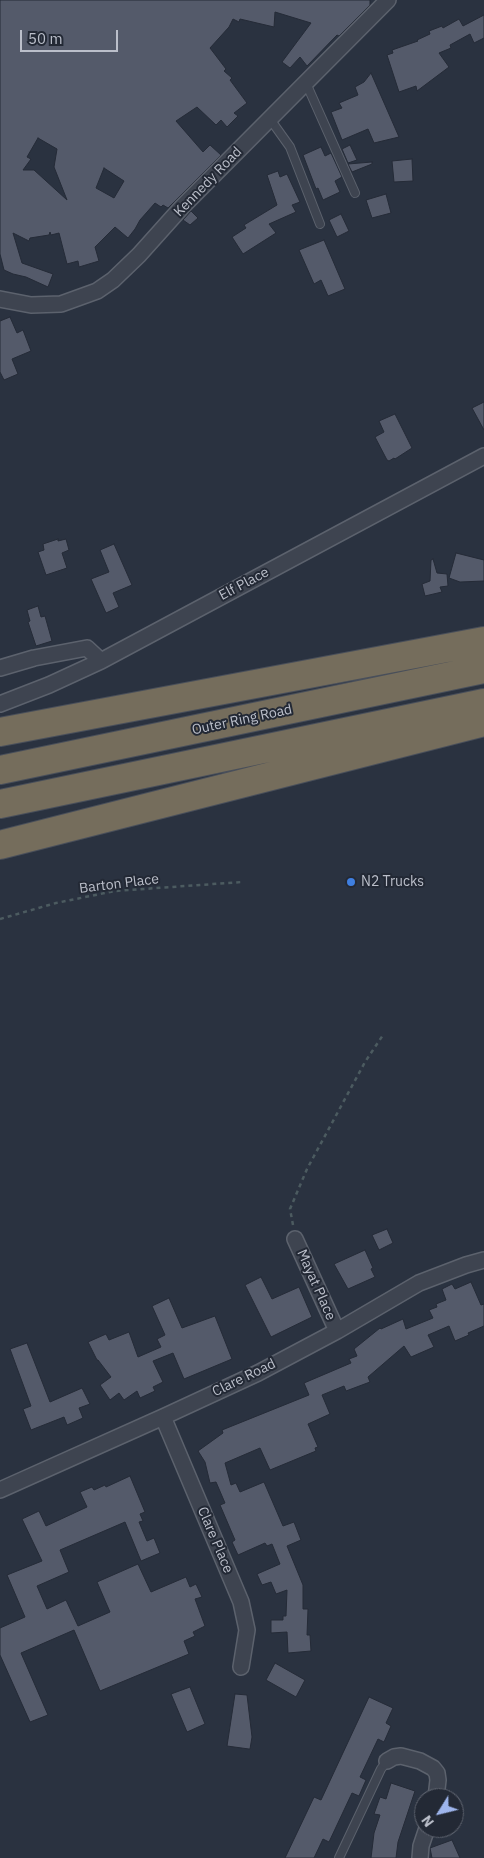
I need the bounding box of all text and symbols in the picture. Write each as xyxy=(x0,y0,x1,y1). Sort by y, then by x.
scale bar xyxy=(22,20,120,52)
text: 50 m xyxy=(28,29,63,48)
street label: Kennedy Road xyxy=(171,144,245,220)
street label: Elf Place xyxy=(216,564,272,604)
street label: Outer Ring Road xyxy=(190,701,294,739)
street label: Barton Place xyxy=(78,871,160,897)
place label: N2 Trucks xyxy=(361,874,424,890)
marker: N2 Trucks xyxy=(345,876,357,888)
street label: Mayat Place xyxy=(293,1247,339,1323)
street label: Clare Road xyxy=(210,1355,278,1401)
street label: Clare Place xyxy=(194,1504,236,1576)
north arrow xyxy=(414,1788,464,1838)
text: N xyxy=(417,1812,438,1831)

